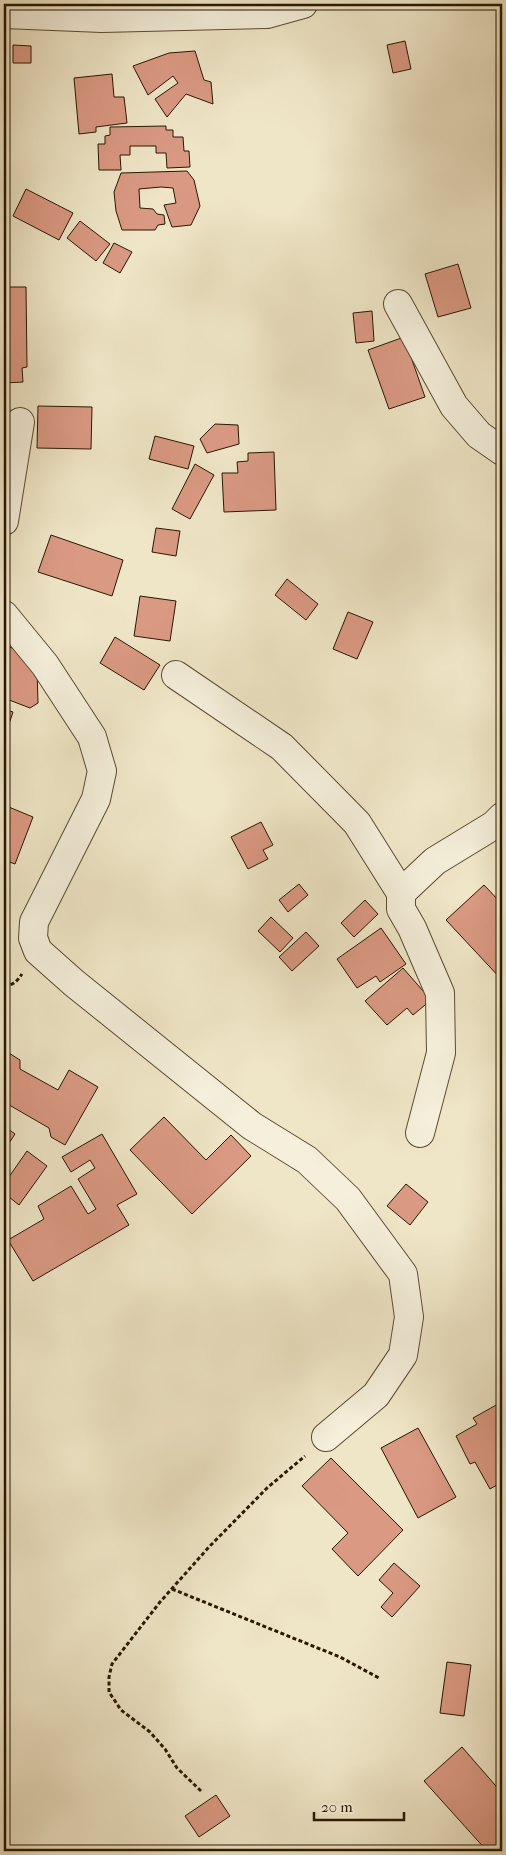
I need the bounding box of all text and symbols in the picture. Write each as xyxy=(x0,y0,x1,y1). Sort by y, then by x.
scale bar xyxy=(314,1790,404,1822)
text: 20 m xyxy=(321,1798,353,1816)

